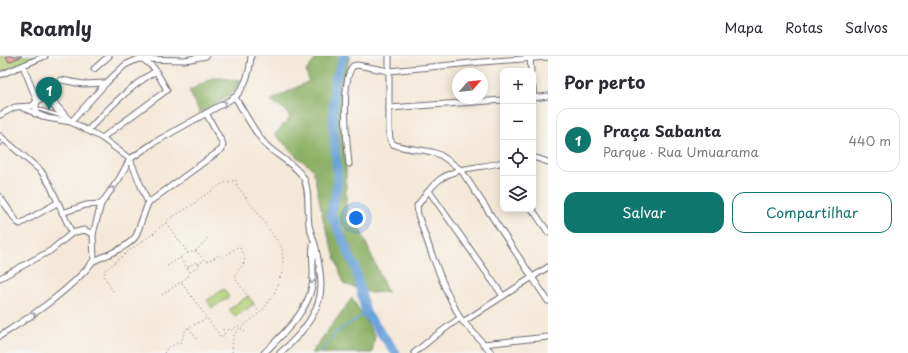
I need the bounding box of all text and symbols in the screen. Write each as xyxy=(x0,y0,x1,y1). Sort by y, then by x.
text: Roamly xyxy=(20,14,92,42)
text: Mapa xyxy=(724,17,763,38)
text: Rotas xyxy=(785,17,823,38)
text: Salvos xyxy=(845,17,888,38)
north arrow xyxy=(452,68,488,104)
map controls xyxy=(500,68,536,212)
button: + xyxy=(500,68,536,104)
text: Por perto xyxy=(564,69,645,95)
pin: 1 xyxy=(36,77,62,110)
one-way arrow xyxy=(220,101,227,108)
button: − xyxy=(500,104,536,140)
text: Praça Sabanta xyxy=(603,119,721,142)
text: 1 xyxy=(575,131,581,150)
text: 440 m xyxy=(848,131,891,150)
button: locate xyxy=(500,140,536,176)
text: Parque · Rua Umuarama xyxy=(603,142,759,161)
button: layers xyxy=(500,176,536,212)
one-way arrow xyxy=(107,186,115,193)
button: Salvar xyxy=(564,192,724,233)
button: Compartilhar xyxy=(732,192,892,233)
your location xyxy=(346,208,366,228)
one-way arrow xyxy=(308,278,317,284)
one-way arrow xyxy=(29,312,36,320)

